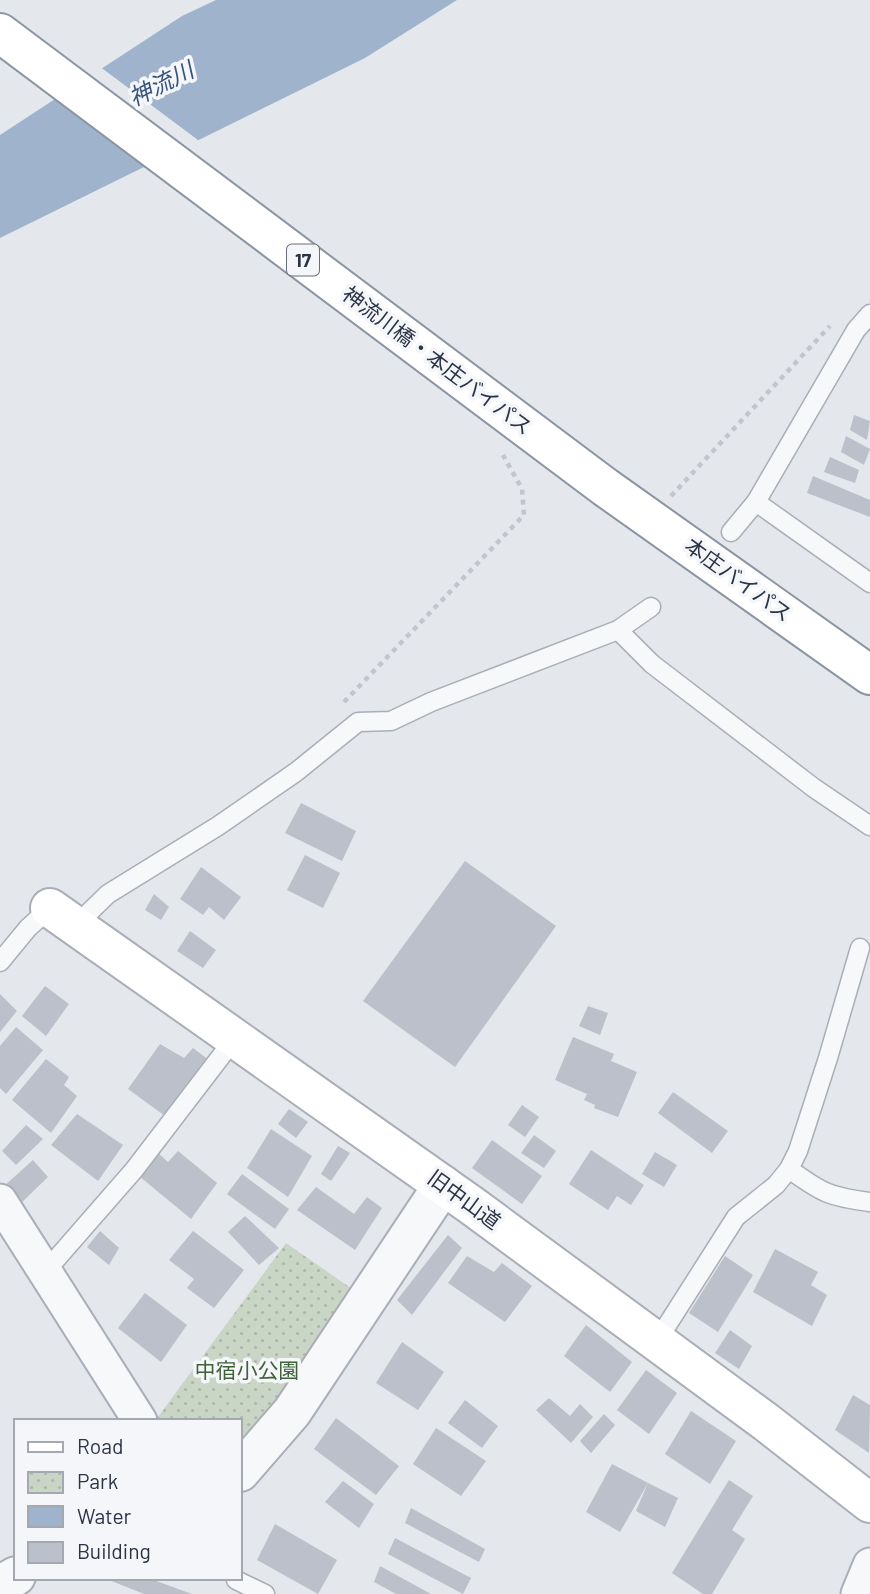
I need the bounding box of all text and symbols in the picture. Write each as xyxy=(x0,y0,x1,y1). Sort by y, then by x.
water label: 神流川 xyxy=(123,54,200,111)
road number: 17 xyxy=(287,244,319,276)
street label: 神流川橋・本庄バイパス xyxy=(338,280,538,439)
street label: 本庄バイパス xyxy=(681,532,797,626)
street label: 旧中山道 xyxy=(424,1164,506,1234)
park label: 中宿小公園 xyxy=(195,1357,300,1382)
legend xyxy=(14,1419,242,1580)
text: Road xyxy=(77,1433,123,1458)
text: Park xyxy=(77,1468,118,1493)
text: Water xyxy=(77,1503,132,1528)
text: Building xyxy=(77,1538,151,1563)

